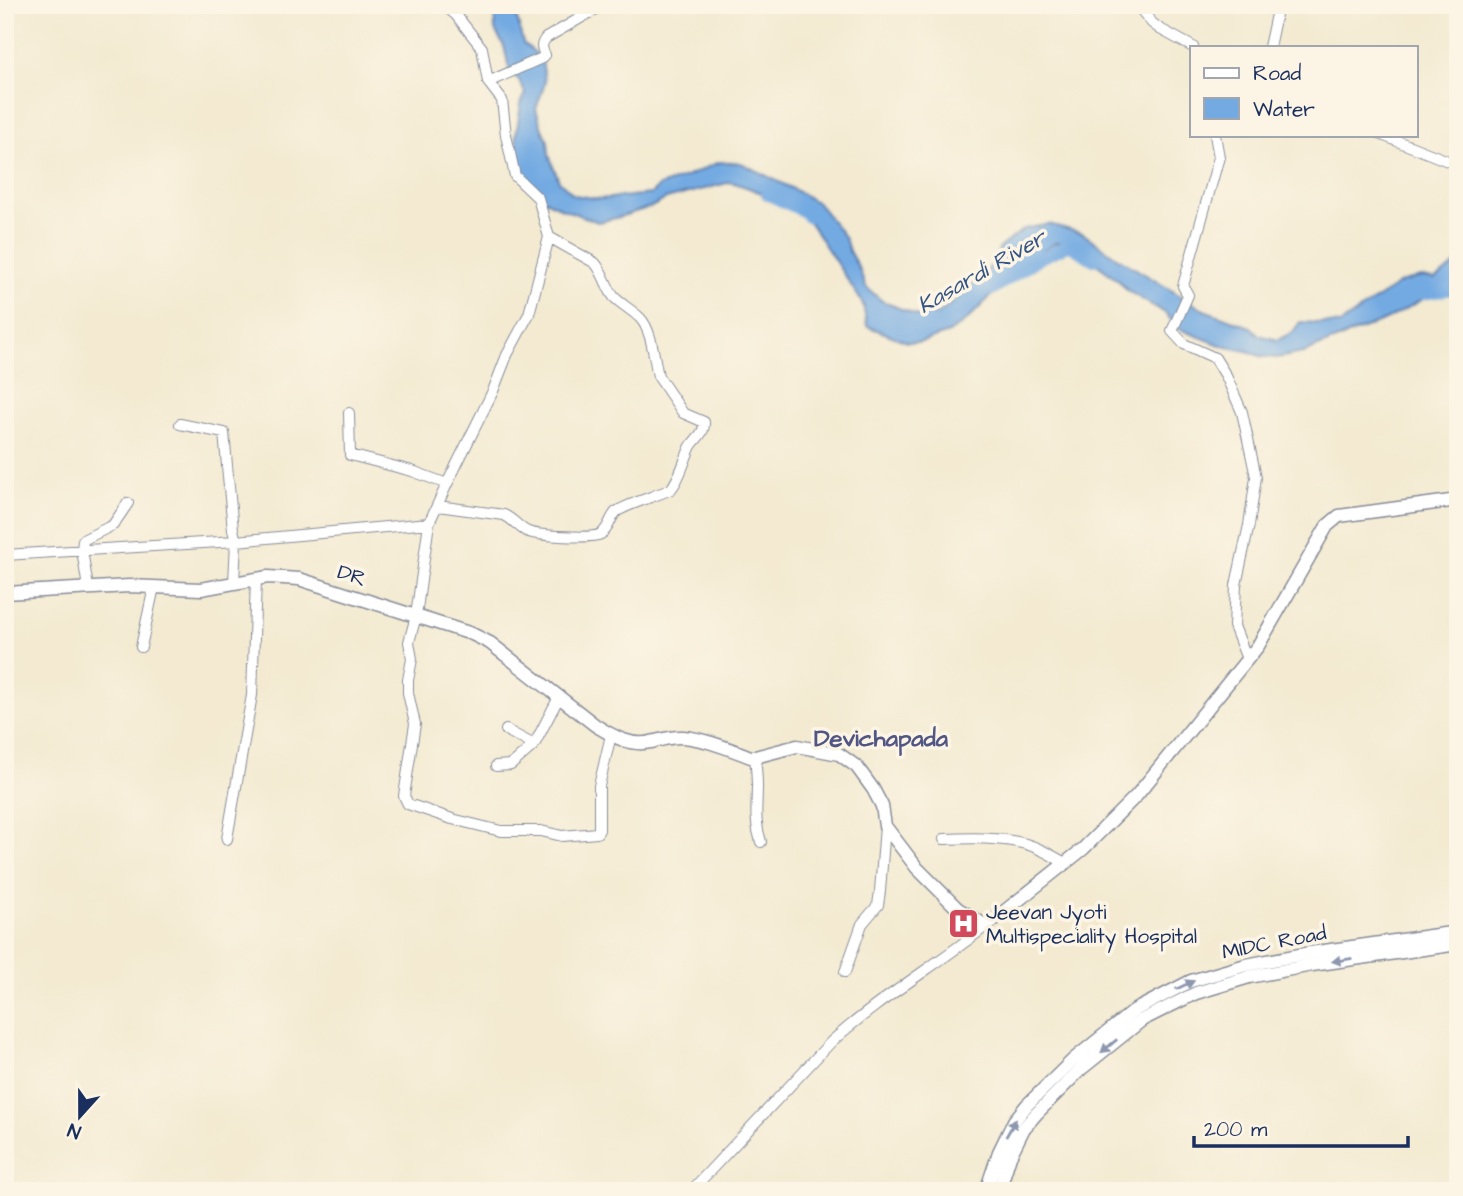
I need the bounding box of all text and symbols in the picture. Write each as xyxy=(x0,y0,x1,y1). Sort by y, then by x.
legend xyxy=(1190,46,1418,136)
text: Road xyxy=(1253,59,1301,88)
text: Water xyxy=(1253,95,1315,124)
water label: Kasardi River xyxy=(912,221,1053,321)
street label: DR xyxy=(334,557,370,594)
district label: Devichapada xyxy=(814,722,949,756)
place label: Jeevan Jyoti Multispeciality Hospital xyxy=(986,898,1197,953)
hospital icon: Jeevan Jyoti Multispeciality Hospital xyxy=(946,907,980,941)
street label: MIDC Road xyxy=(1219,918,1329,967)
one-way arrow xyxy=(1331,955,1353,966)
one-way arrow xyxy=(1175,979,1195,991)
one-way arrow xyxy=(1101,1039,1119,1054)
north arrow xyxy=(46,1080,116,1150)
scale bar xyxy=(1194,1105,1407,1149)
text: 200 m xyxy=(1204,1115,1268,1144)
text: N xyxy=(64,1116,85,1145)
one-way arrow xyxy=(1005,1118,1017,1137)

